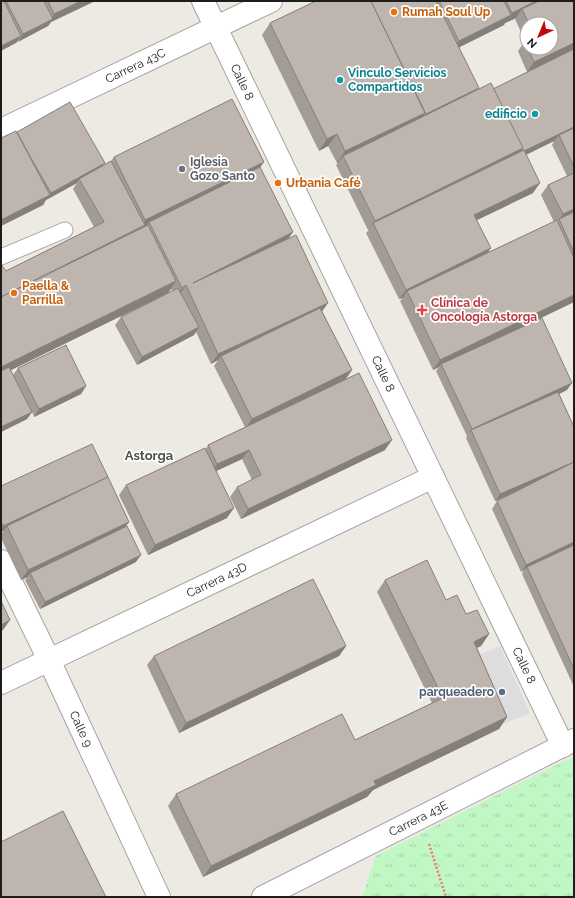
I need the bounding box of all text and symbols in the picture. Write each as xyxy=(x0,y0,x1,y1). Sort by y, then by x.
place label: Rumah Soul Up xyxy=(402,5,491,19)
marker: Rumah Soul Up xyxy=(389,7,399,17)
north arrow xyxy=(519,16,559,56)
text: N xyxy=(525,35,540,50)
street label: Carrera 43C xyxy=(103,45,168,86)
street label: Calle 8 xyxy=(227,62,257,102)
place label: Vinculo Servicios Compartidos xyxy=(348,66,447,94)
marker: Vinculo Servicios Compartidos xyxy=(335,75,345,85)
place label: edificio xyxy=(485,107,527,121)
marker: edificio xyxy=(530,109,540,119)
place label: Iglesia Gozo Santo xyxy=(190,155,255,183)
marker: Iglesia Gozo Santo xyxy=(177,164,187,174)
place label: Urbania Café xyxy=(286,176,361,190)
marker: Urbania Café xyxy=(273,178,283,188)
place label: Paella & Parrilla xyxy=(22,279,70,307)
marker: Paella & Parrilla xyxy=(9,288,19,298)
place label: Clínica de Oncología Astorga xyxy=(431,296,537,324)
marker: Clínica de Oncología Astorga xyxy=(416,304,428,316)
street label: Calle 8 xyxy=(368,353,398,394)
district label: Astorga xyxy=(125,448,174,463)
street label: Carrera 43D xyxy=(184,560,250,601)
street label: Calle 8 xyxy=(509,645,539,686)
place label: parqueadero xyxy=(419,685,494,699)
marker: parqueadero xyxy=(497,687,507,697)
street label: Calle 9 xyxy=(67,709,95,749)
street label: Carrera 43E xyxy=(387,798,450,839)

